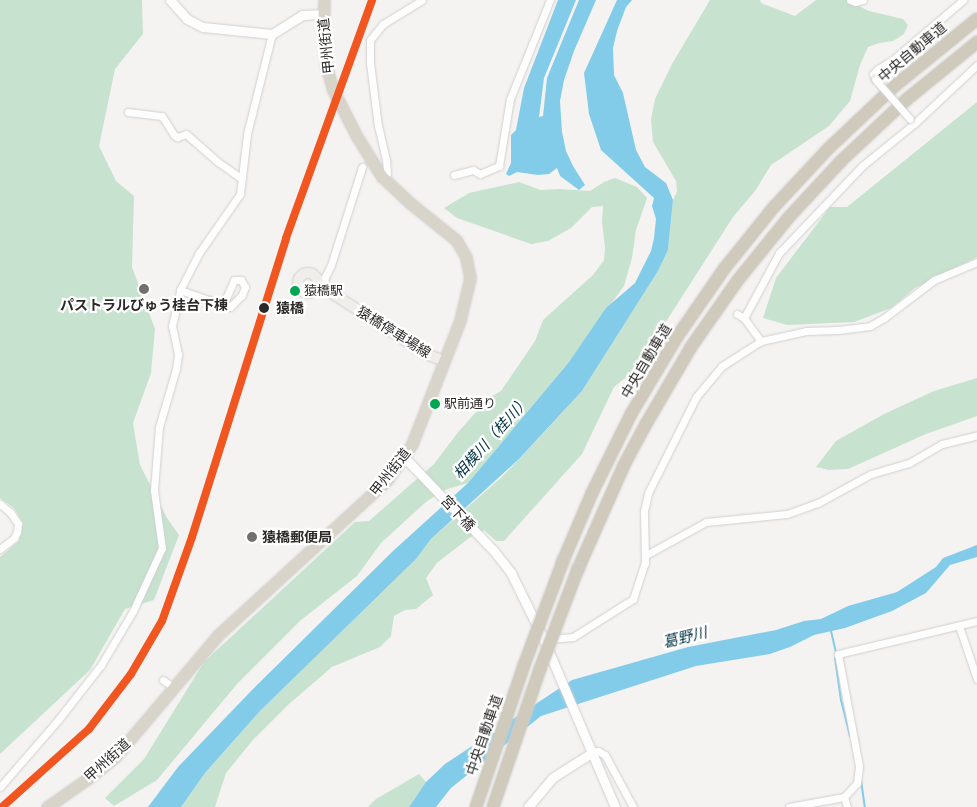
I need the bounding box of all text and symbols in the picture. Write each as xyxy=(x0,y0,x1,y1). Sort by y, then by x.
street label: 甲州街道 xyxy=(315,17,337,75)
street label: 中央自動車道 xyxy=(874,19,950,85)
marker: パストラルびゅう桂台下棟 xyxy=(138,283,150,295)
place label: 猿橋駅 xyxy=(304,283,343,299)
marker: 猿橋駅 xyxy=(290,286,300,296)
place label: パストラルびゅう桂台下棟 xyxy=(60,297,228,313)
marker: 猿橋 xyxy=(255,299,273,317)
place label: 猿橋 xyxy=(276,300,304,316)
street label: 猿橋停車場線 xyxy=(354,303,434,361)
street label: 中央自動車道 xyxy=(617,321,675,401)
water label: 相模川（桂川） xyxy=(450,393,534,483)
place label: 駅前通り xyxy=(444,396,496,412)
marker: 駅前通り xyxy=(430,399,440,409)
street label: 甲州街道 xyxy=(366,445,414,499)
street label: 宮下橋 xyxy=(438,492,478,534)
place label: 猿橋郵便局 xyxy=(262,529,332,545)
marker: 猿橋郵便局 xyxy=(246,531,258,543)
water label: 葛野川 xyxy=(661,624,709,652)
street label: 中央自動車道 xyxy=(462,693,506,777)
street label: 甲州街道 xyxy=(81,735,133,785)

